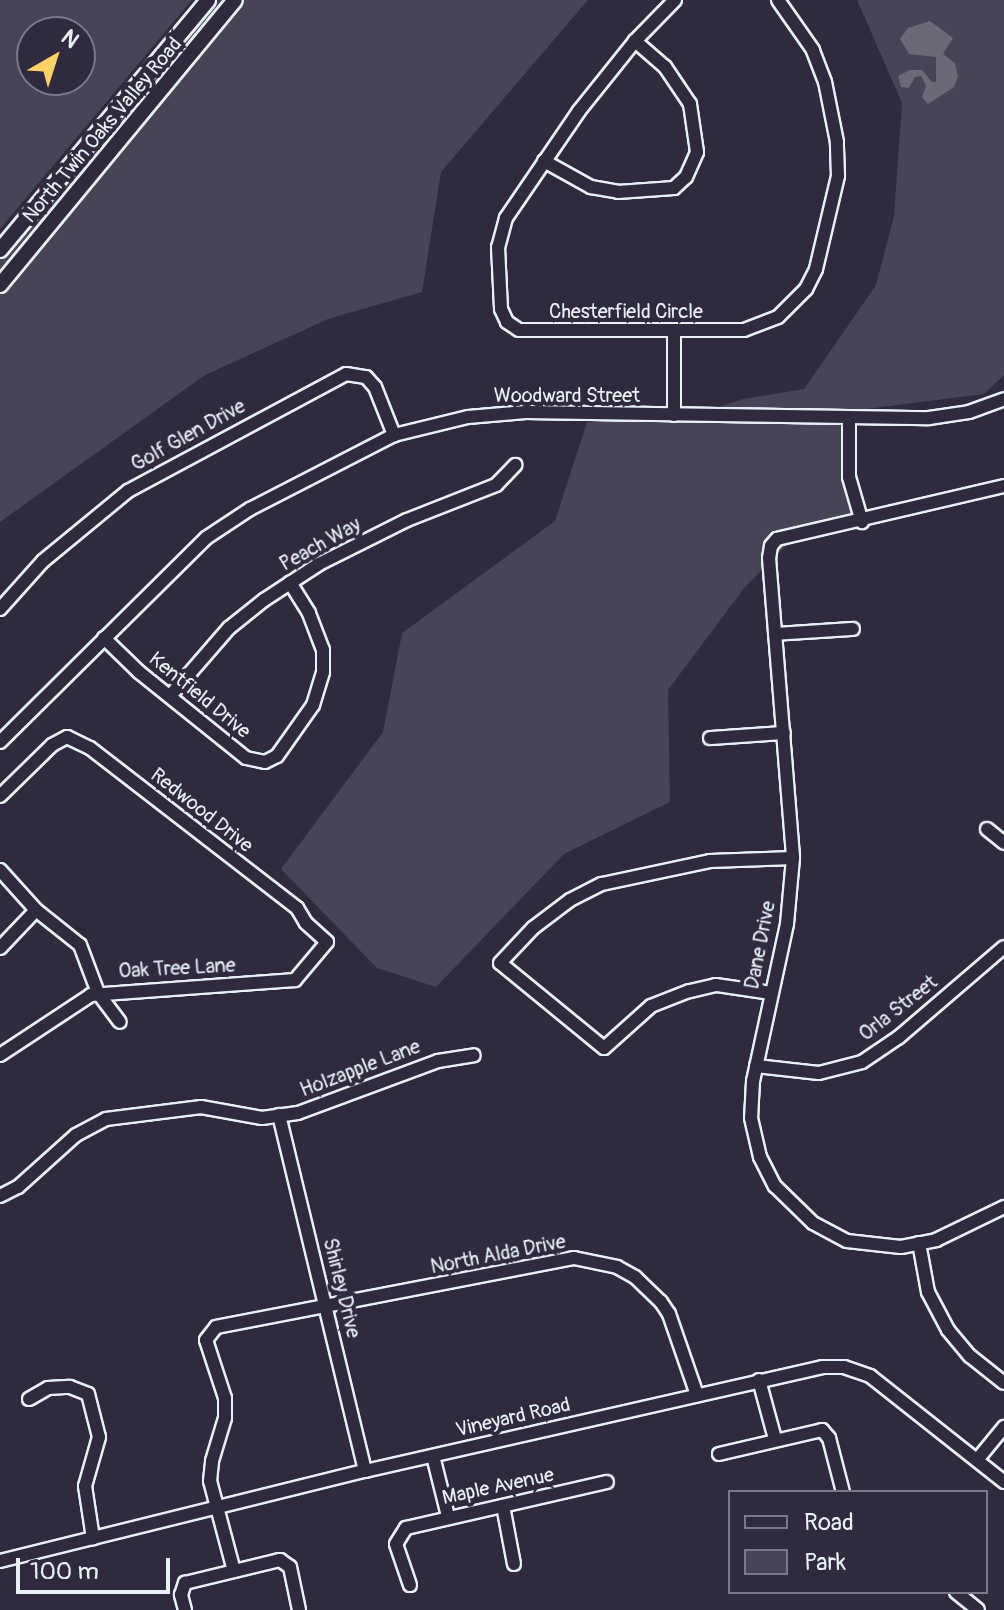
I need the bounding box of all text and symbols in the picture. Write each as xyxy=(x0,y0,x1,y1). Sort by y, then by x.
north arrow xyxy=(16,16,96,96)
street label: North Twin Oaks Valley Road xyxy=(17,32,187,228)
street label: Chesterfield Circle xyxy=(549,299,703,323)
street label: Woodward Street xyxy=(494,383,640,407)
street label: Golf Glen Drive xyxy=(127,394,249,476)
street label: Peach Way xyxy=(275,512,365,576)
street label: Kentfield Drive xyxy=(144,647,256,743)
street label: Redwood Drive xyxy=(146,763,258,857)
street label: Dane Drive xyxy=(740,899,780,991)
street label: Oak Tree Lane xyxy=(118,953,236,983)
street label: Orla Street xyxy=(854,970,942,1046)
street label: Holzapple Lane xyxy=(296,1034,424,1102)
street label: North Alda Drive xyxy=(428,1229,568,1279)
street label: Shirley Drive xyxy=(318,1236,366,1340)
street label: Vineyard Road xyxy=(453,1392,573,1442)
street label: Maple Avenue xyxy=(440,1462,556,1510)
legend xyxy=(728,1490,988,1594)
text: Road xyxy=(804,1508,854,1537)
scale bar xyxy=(20,1542,174,1592)
text: Park xyxy=(804,1548,846,1577)
text: 100 m xyxy=(30,1557,99,1586)

